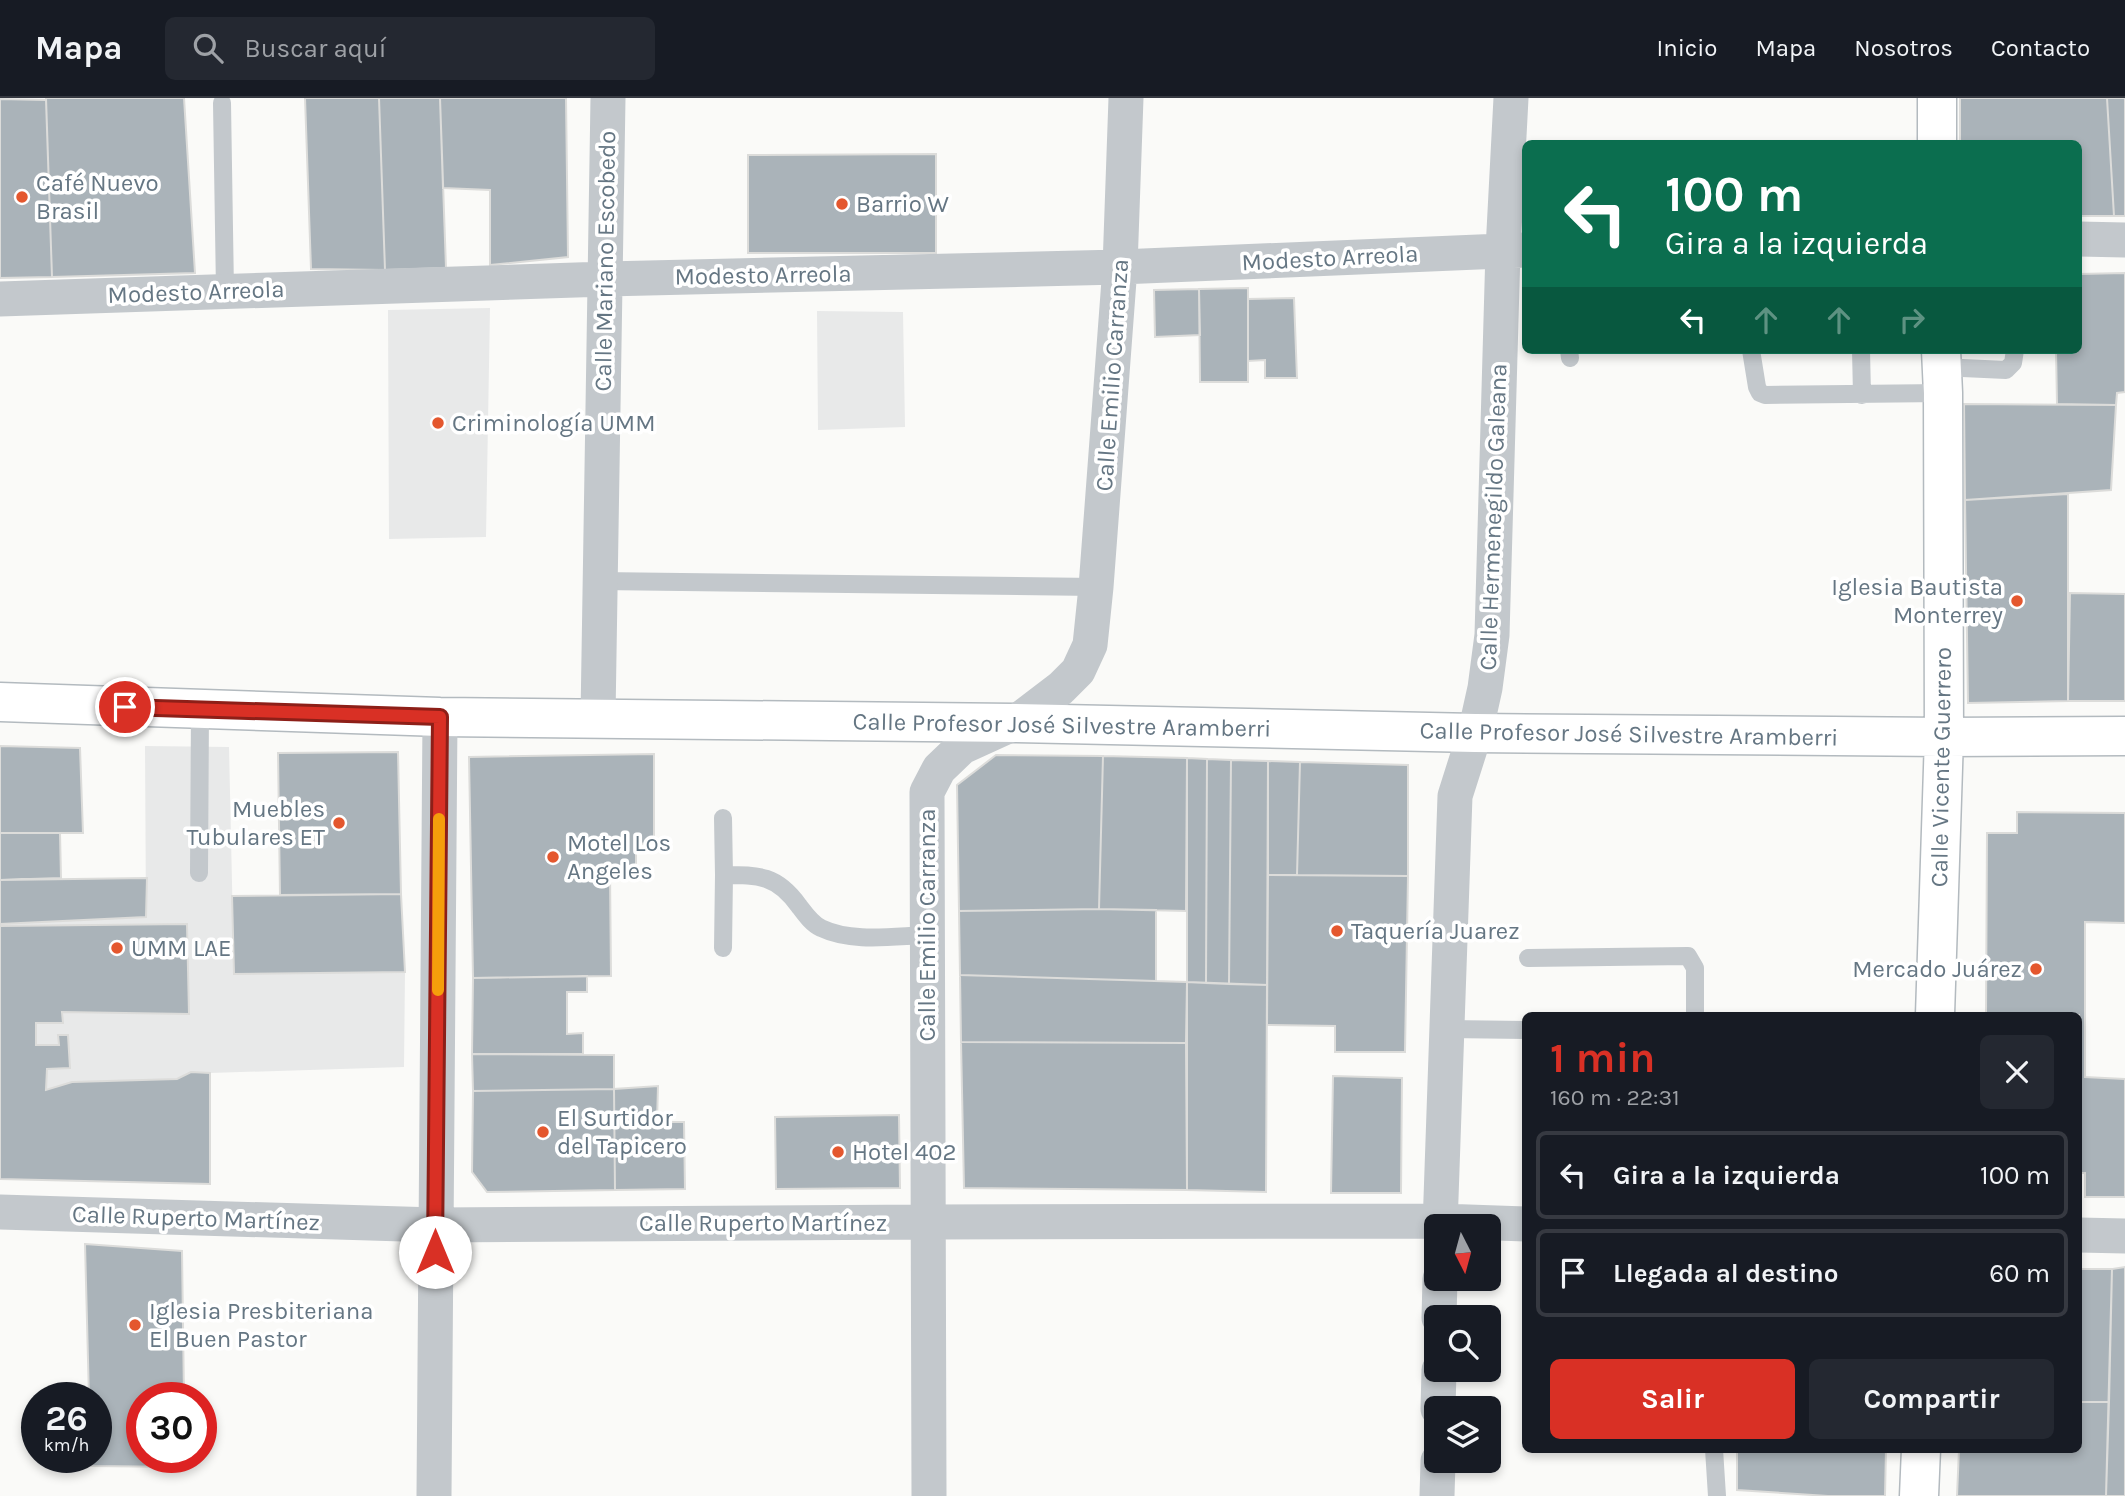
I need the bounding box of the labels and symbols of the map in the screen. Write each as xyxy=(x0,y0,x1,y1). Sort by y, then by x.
street label: Calle Mariano Escobedo xyxy=(589,130,621,392)
place label: Café Nuevo Brasil xyxy=(36,169,159,225)
marker: Café Nuevo Brasil xyxy=(14,189,30,205)
place label: Barrio W xyxy=(856,190,949,218)
marker: Barrio W xyxy=(834,196,850,212)
street label: Modesto Arreola xyxy=(1241,239,1419,277)
street label: Calle Emilio Carranza xyxy=(1090,258,1134,492)
street label: Modesto Arreola xyxy=(674,259,852,291)
street label: Modesto Arreola xyxy=(107,275,285,309)
street label: Calle Hermenegildo Galeana xyxy=(1474,363,1512,671)
place label: Criminología UMM xyxy=(452,409,656,437)
marker: Criminología UMM xyxy=(430,415,446,431)
place label: Iglesia Bautista Monterrey xyxy=(1831,573,2003,629)
marker: Iglesia Bautista Monterrey xyxy=(2009,593,2025,609)
street label: Calle Vicente Guerrero xyxy=(1925,647,1957,887)
pin xyxy=(95,677,155,737)
street label: Calle Profesor José Silvestre Aramberri xyxy=(852,707,1272,743)
street label: Calle Profesor José Silvestre Aramberri xyxy=(1419,716,1839,752)
place label: Muebles Tubulares ET xyxy=(187,795,325,851)
street label: Calle Emilio Carranza xyxy=(913,809,941,1041)
marker: Muebles Tubulares ET xyxy=(331,815,347,831)
place label: Motel Los Angeles xyxy=(567,829,671,885)
marker: Motel Los Angeles xyxy=(545,849,561,865)
place label: Taquería Juarez xyxy=(1351,917,1520,945)
marker: Taquería Juarez xyxy=(1329,923,1345,939)
place label: UMM LAE xyxy=(131,934,232,962)
marker: UMM LAE xyxy=(109,940,125,956)
place label: Mercado Juárez xyxy=(1852,955,2022,983)
marker: Mercado Juárez xyxy=(2028,961,2044,977)
place label: El Surtidor del Tapicero xyxy=(557,1104,687,1160)
marker: El Surtidor del Tapicero xyxy=(535,1124,551,1140)
place label: Hotel 402 xyxy=(852,1138,957,1166)
marker: Hotel 402 xyxy=(830,1144,846,1160)
street label: Calle Ruperto Martínez xyxy=(72,1200,320,1236)
street label: Calle Ruperto Martínez xyxy=(639,1209,887,1237)
north arrow xyxy=(1424,1214,1502,1292)
position arrow xyxy=(398,1215,472,1289)
place label: Iglesia Presbiteriana El Buen Pastor xyxy=(149,1297,373,1353)
marker: Iglesia Presbiteriana El Buen Pastor xyxy=(127,1317,143,1333)
speed limit sign: 30 xyxy=(126,1382,217,1473)

